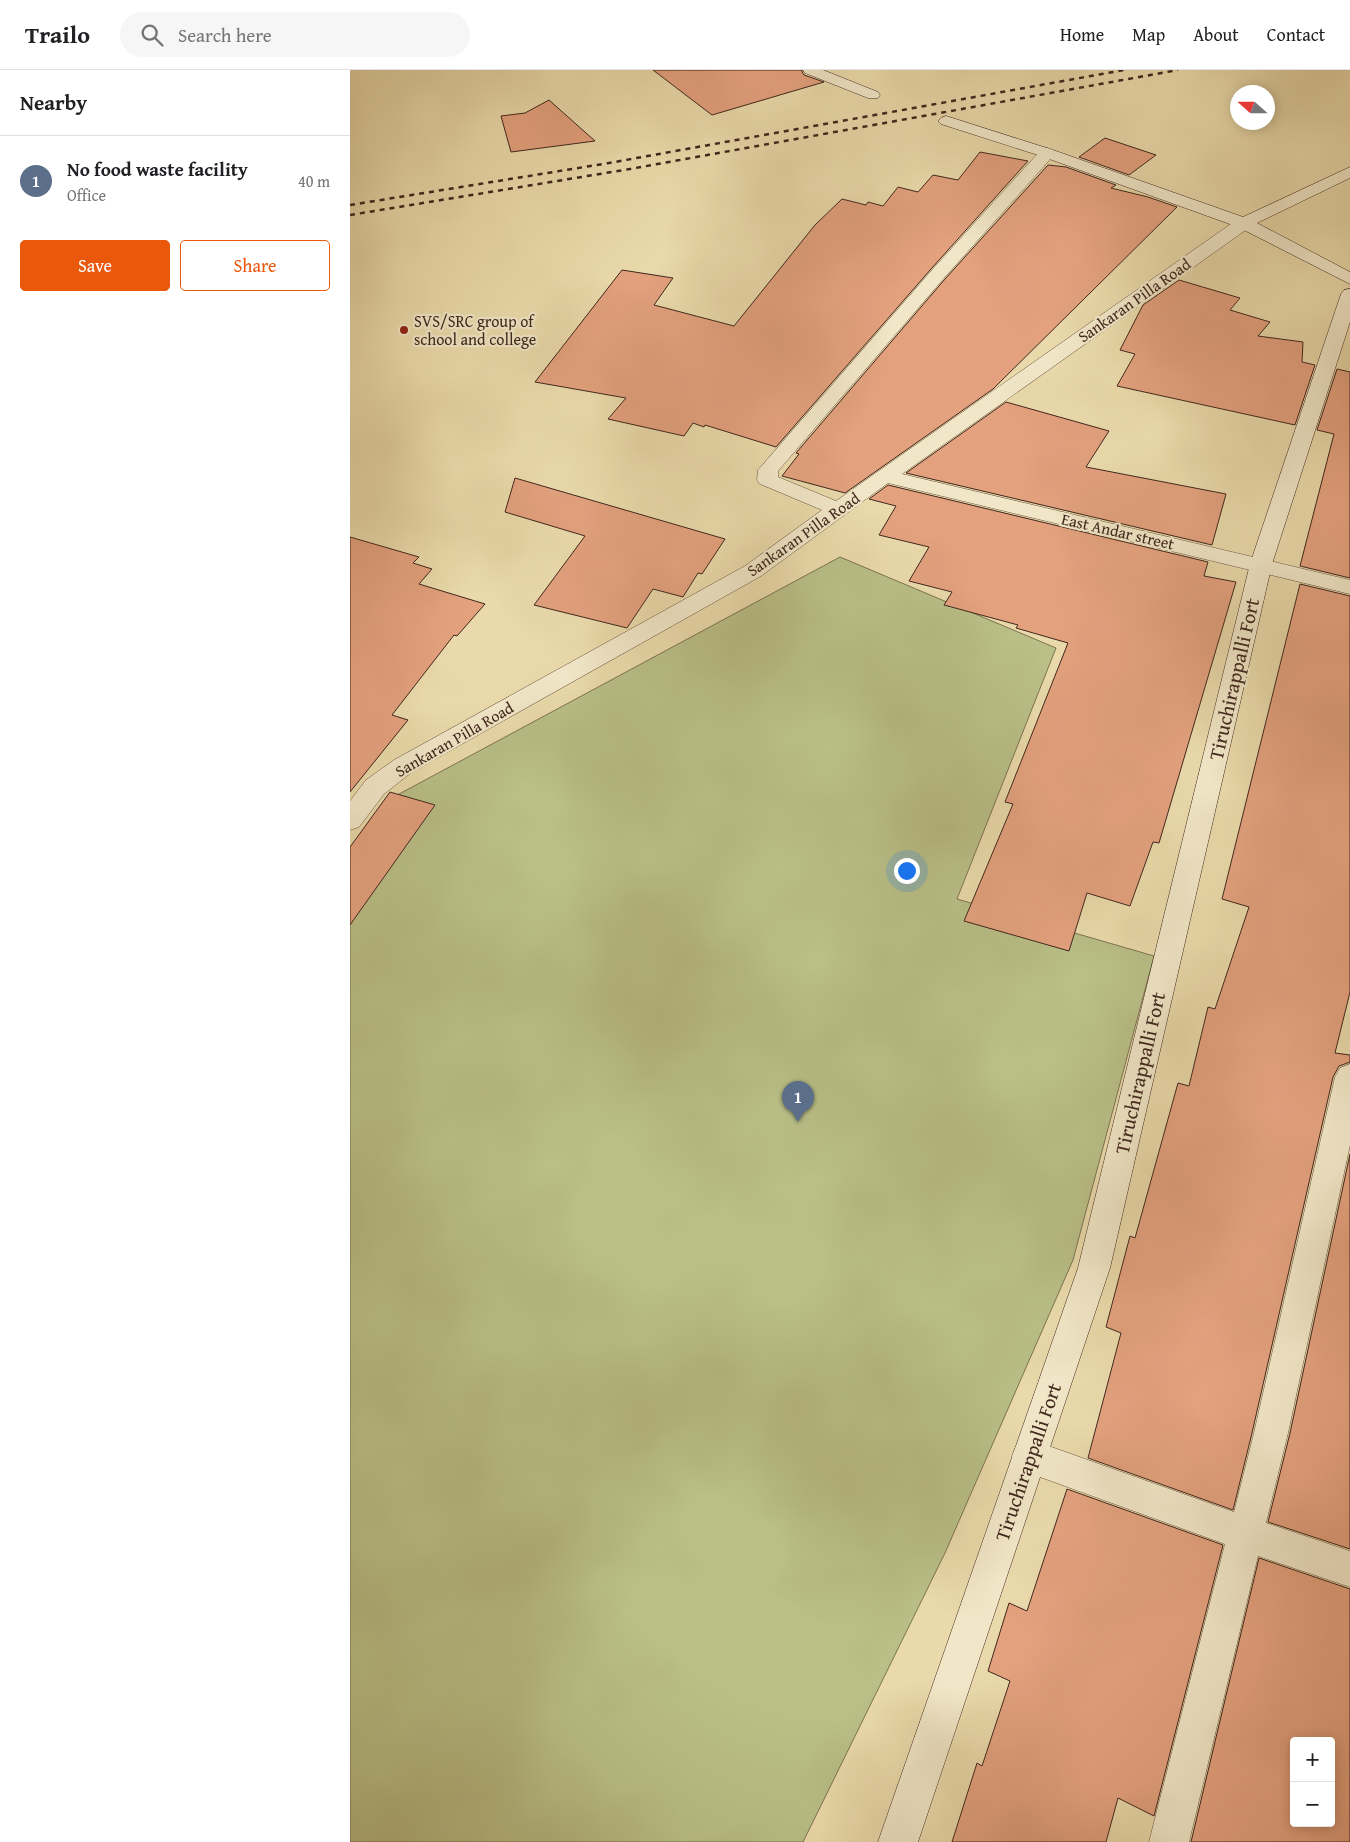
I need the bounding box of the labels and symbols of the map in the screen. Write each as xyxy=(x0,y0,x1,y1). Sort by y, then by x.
north arrow xyxy=(1230,85,1275,130)
street label: Sankaran Pilla Road xyxy=(1073,252,1196,348)
place label: SVS/SRC group of school and college xyxy=(414,309,536,351)
marker: SVS/SRC group of school and college xyxy=(398,324,410,336)
street label: Sankaran Pilla Road xyxy=(742,486,865,582)
street label: East Andar street xyxy=(1059,506,1177,556)
street label: Tiruchirappalli Fort xyxy=(1201,595,1266,763)
street label: Sankaran Pilla Road xyxy=(390,695,518,783)
your location xyxy=(894,858,920,884)
street label: Tiruchirappalli Fort xyxy=(1107,989,1172,1157)
pin: 1 xyxy=(782,1081,814,1122)
street label: Tiruchirappalli Fort xyxy=(987,1379,1068,1545)

